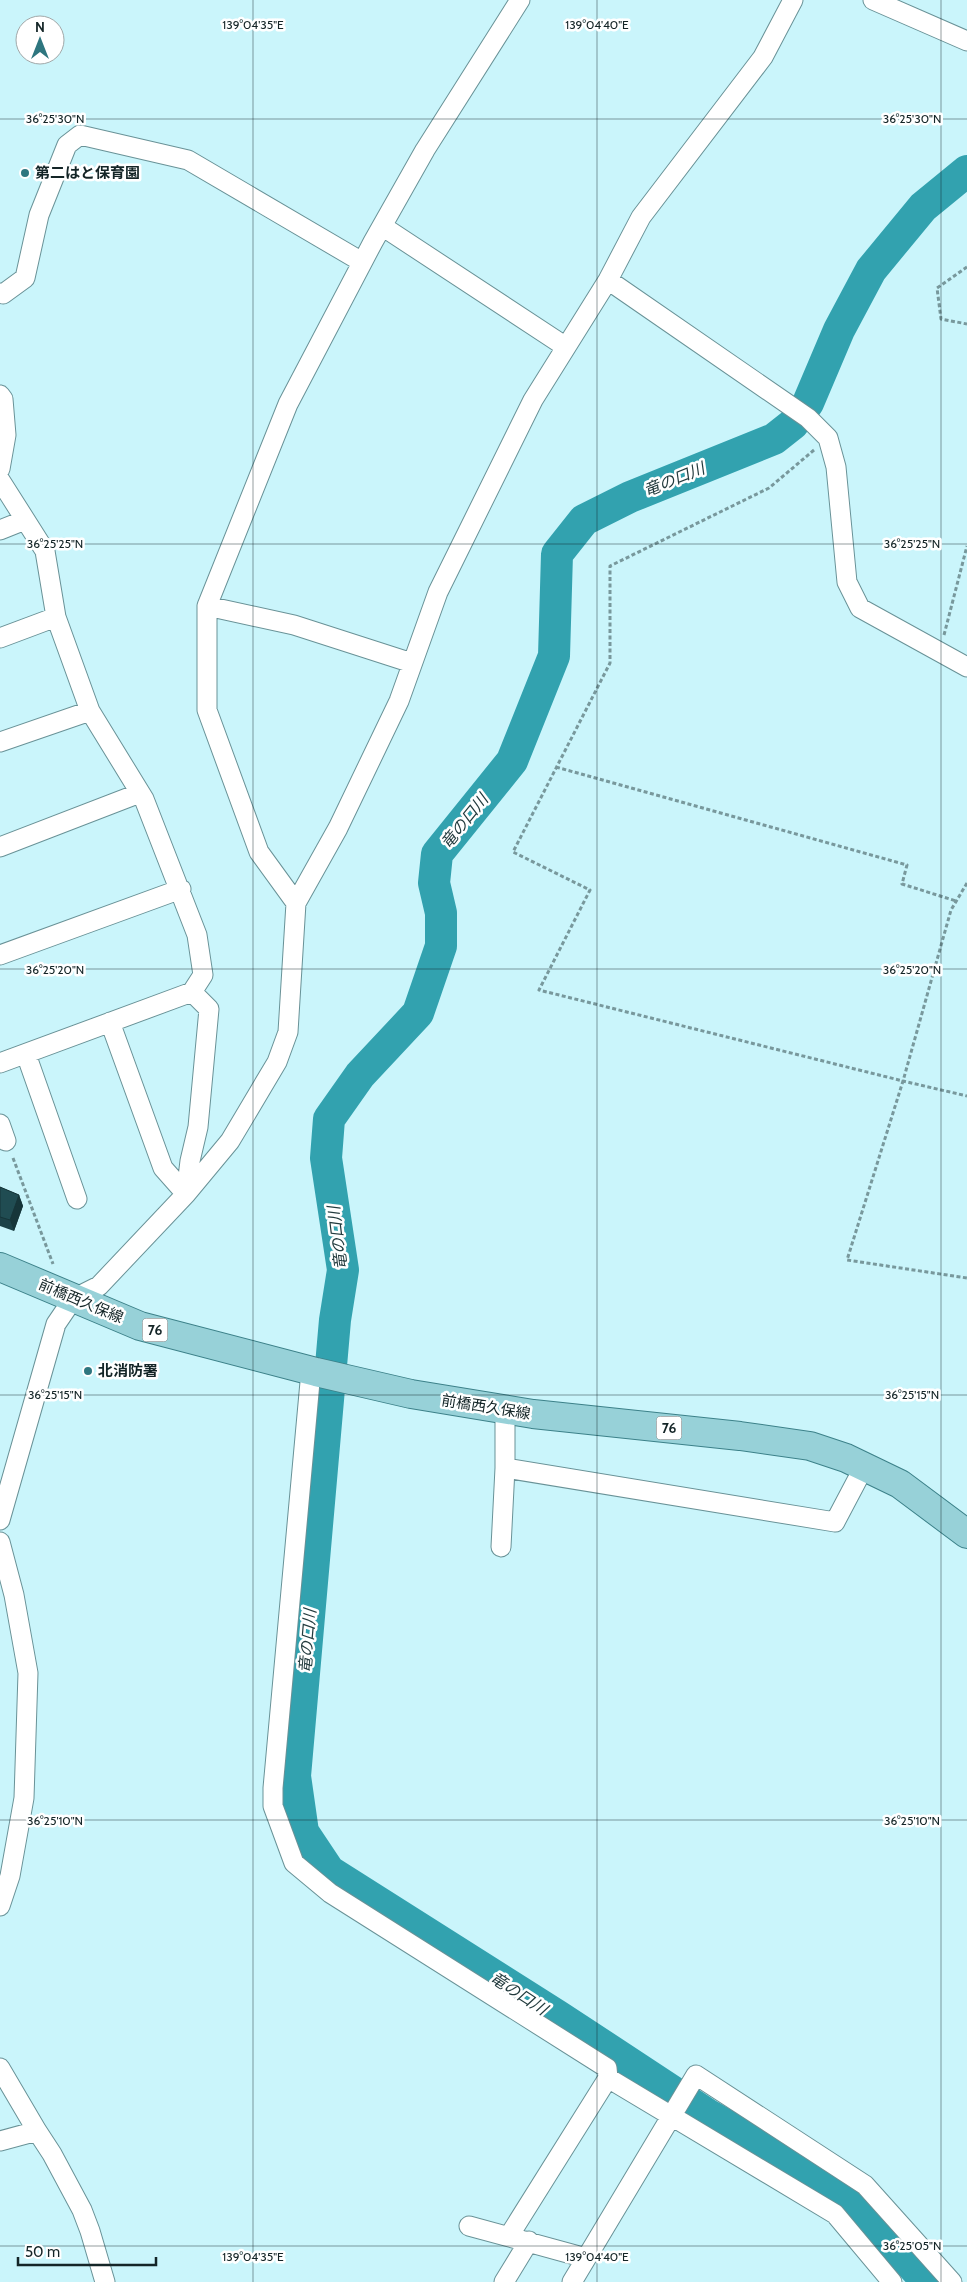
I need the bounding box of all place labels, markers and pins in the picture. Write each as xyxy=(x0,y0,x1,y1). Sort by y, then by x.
place label: 第二はと保育園 xyxy=(35,164,140,182)
marker: 第二はと保育園 xyxy=(19,167,31,179)
place label: 北消防署 xyxy=(98,1362,158,1380)
marker: 北消防署 xyxy=(82,1365,94,1377)

